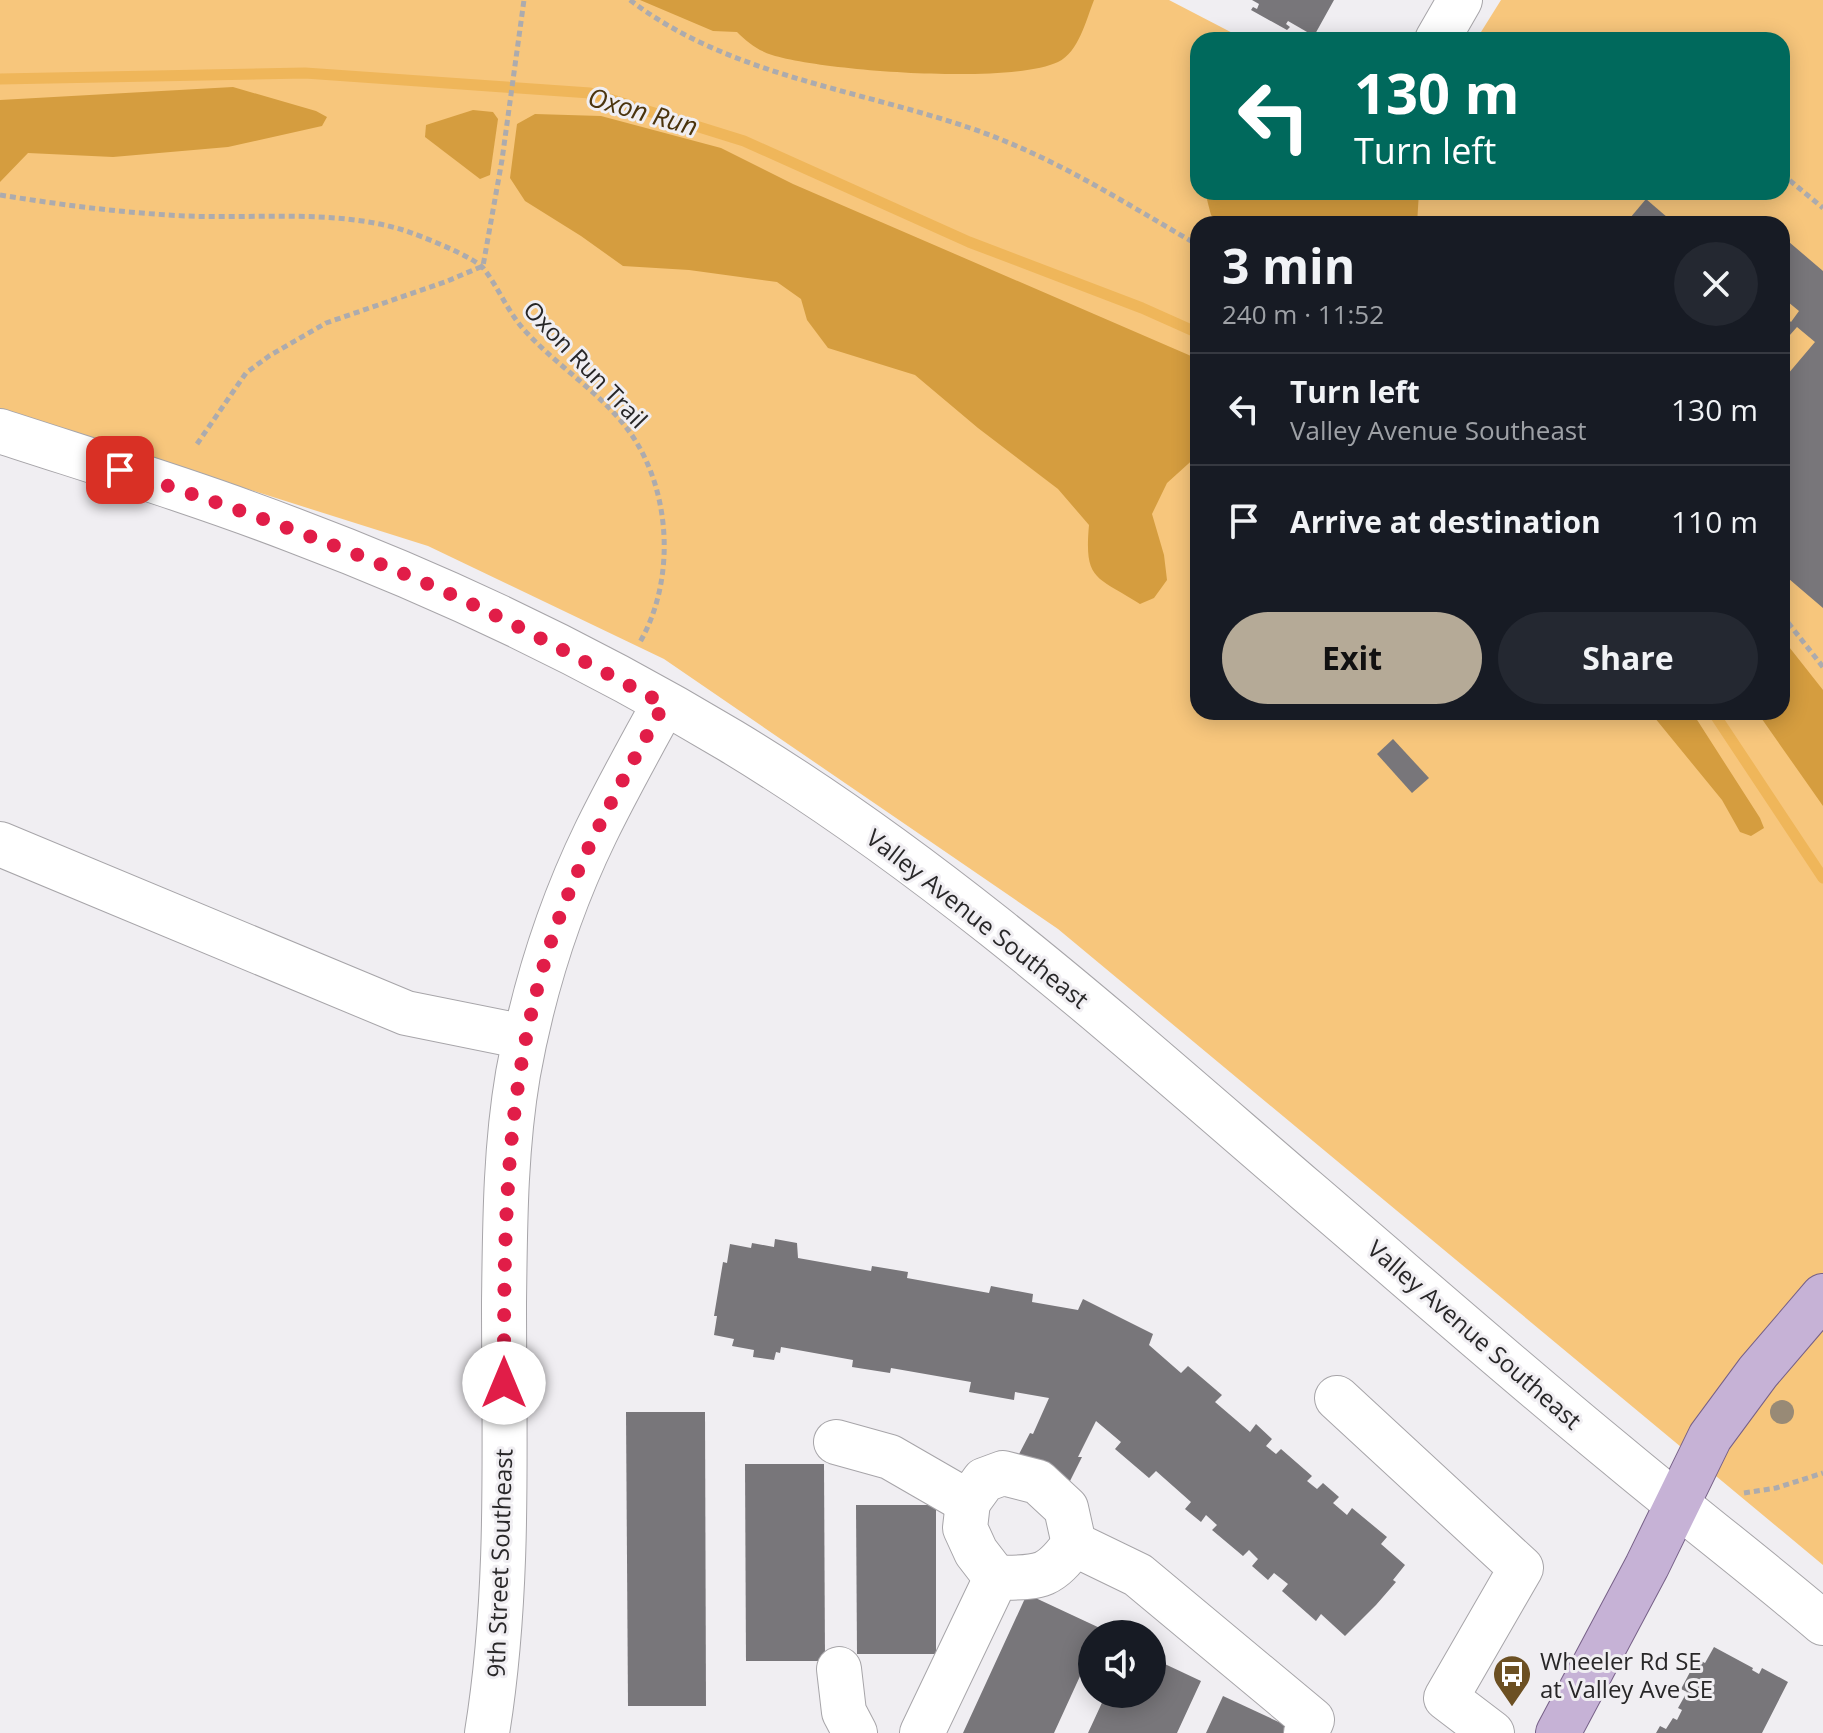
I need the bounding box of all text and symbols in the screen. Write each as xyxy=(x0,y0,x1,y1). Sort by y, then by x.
text: 130 m xyxy=(1354,54,1520,130)
icon: left xyxy=(1222,64,1326,168)
water label: Oxon Run xyxy=(584,78,702,144)
text: Turn left xyxy=(1354,126,1496,175)
text: 3 min xyxy=(1222,233,1355,298)
button: close xyxy=(1674,242,1758,326)
street label: Oxon Run Trail xyxy=(517,293,655,435)
text: 240 m · 11:52 xyxy=(1222,296,1384,332)
text: Turn left xyxy=(1290,371,1420,412)
icon: left xyxy=(1222,387,1266,431)
text: 130 m xyxy=(1671,389,1758,430)
text: Valley Avenue Southeast xyxy=(1290,412,1587,448)
pin xyxy=(86,436,154,504)
icon: arrive xyxy=(98,448,142,492)
icon: arrive xyxy=(1222,499,1266,543)
text: Arrive at destination xyxy=(1290,501,1601,542)
text: 110 m xyxy=(1671,501,1758,542)
button: Exit xyxy=(1222,612,1482,704)
button: Share xyxy=(1498,612,1758,704)
street label: Valley Avenue Southeast xyxy=(860,821,1096,1015)
street label: Valley Avenue Southeast xyxy=(1361,1232,1589,1436)
position arrow xyxy=(462,1341,546,1425)
street label: 9th Street Southeast xyxy=(479,1448,519,1678)
map controls xyxy=(1078,1620,1166,1708)
button: sound xyxy=(1078,1620,1166,1708)
place label: Wheeler Rd SE at Valley Ave SE xyxy=(1540,1644,1713,1705)
bus stop icon: Wheeler Rd SE at Valley Ave SE xyxy=(1491,1653,1533,1708)

